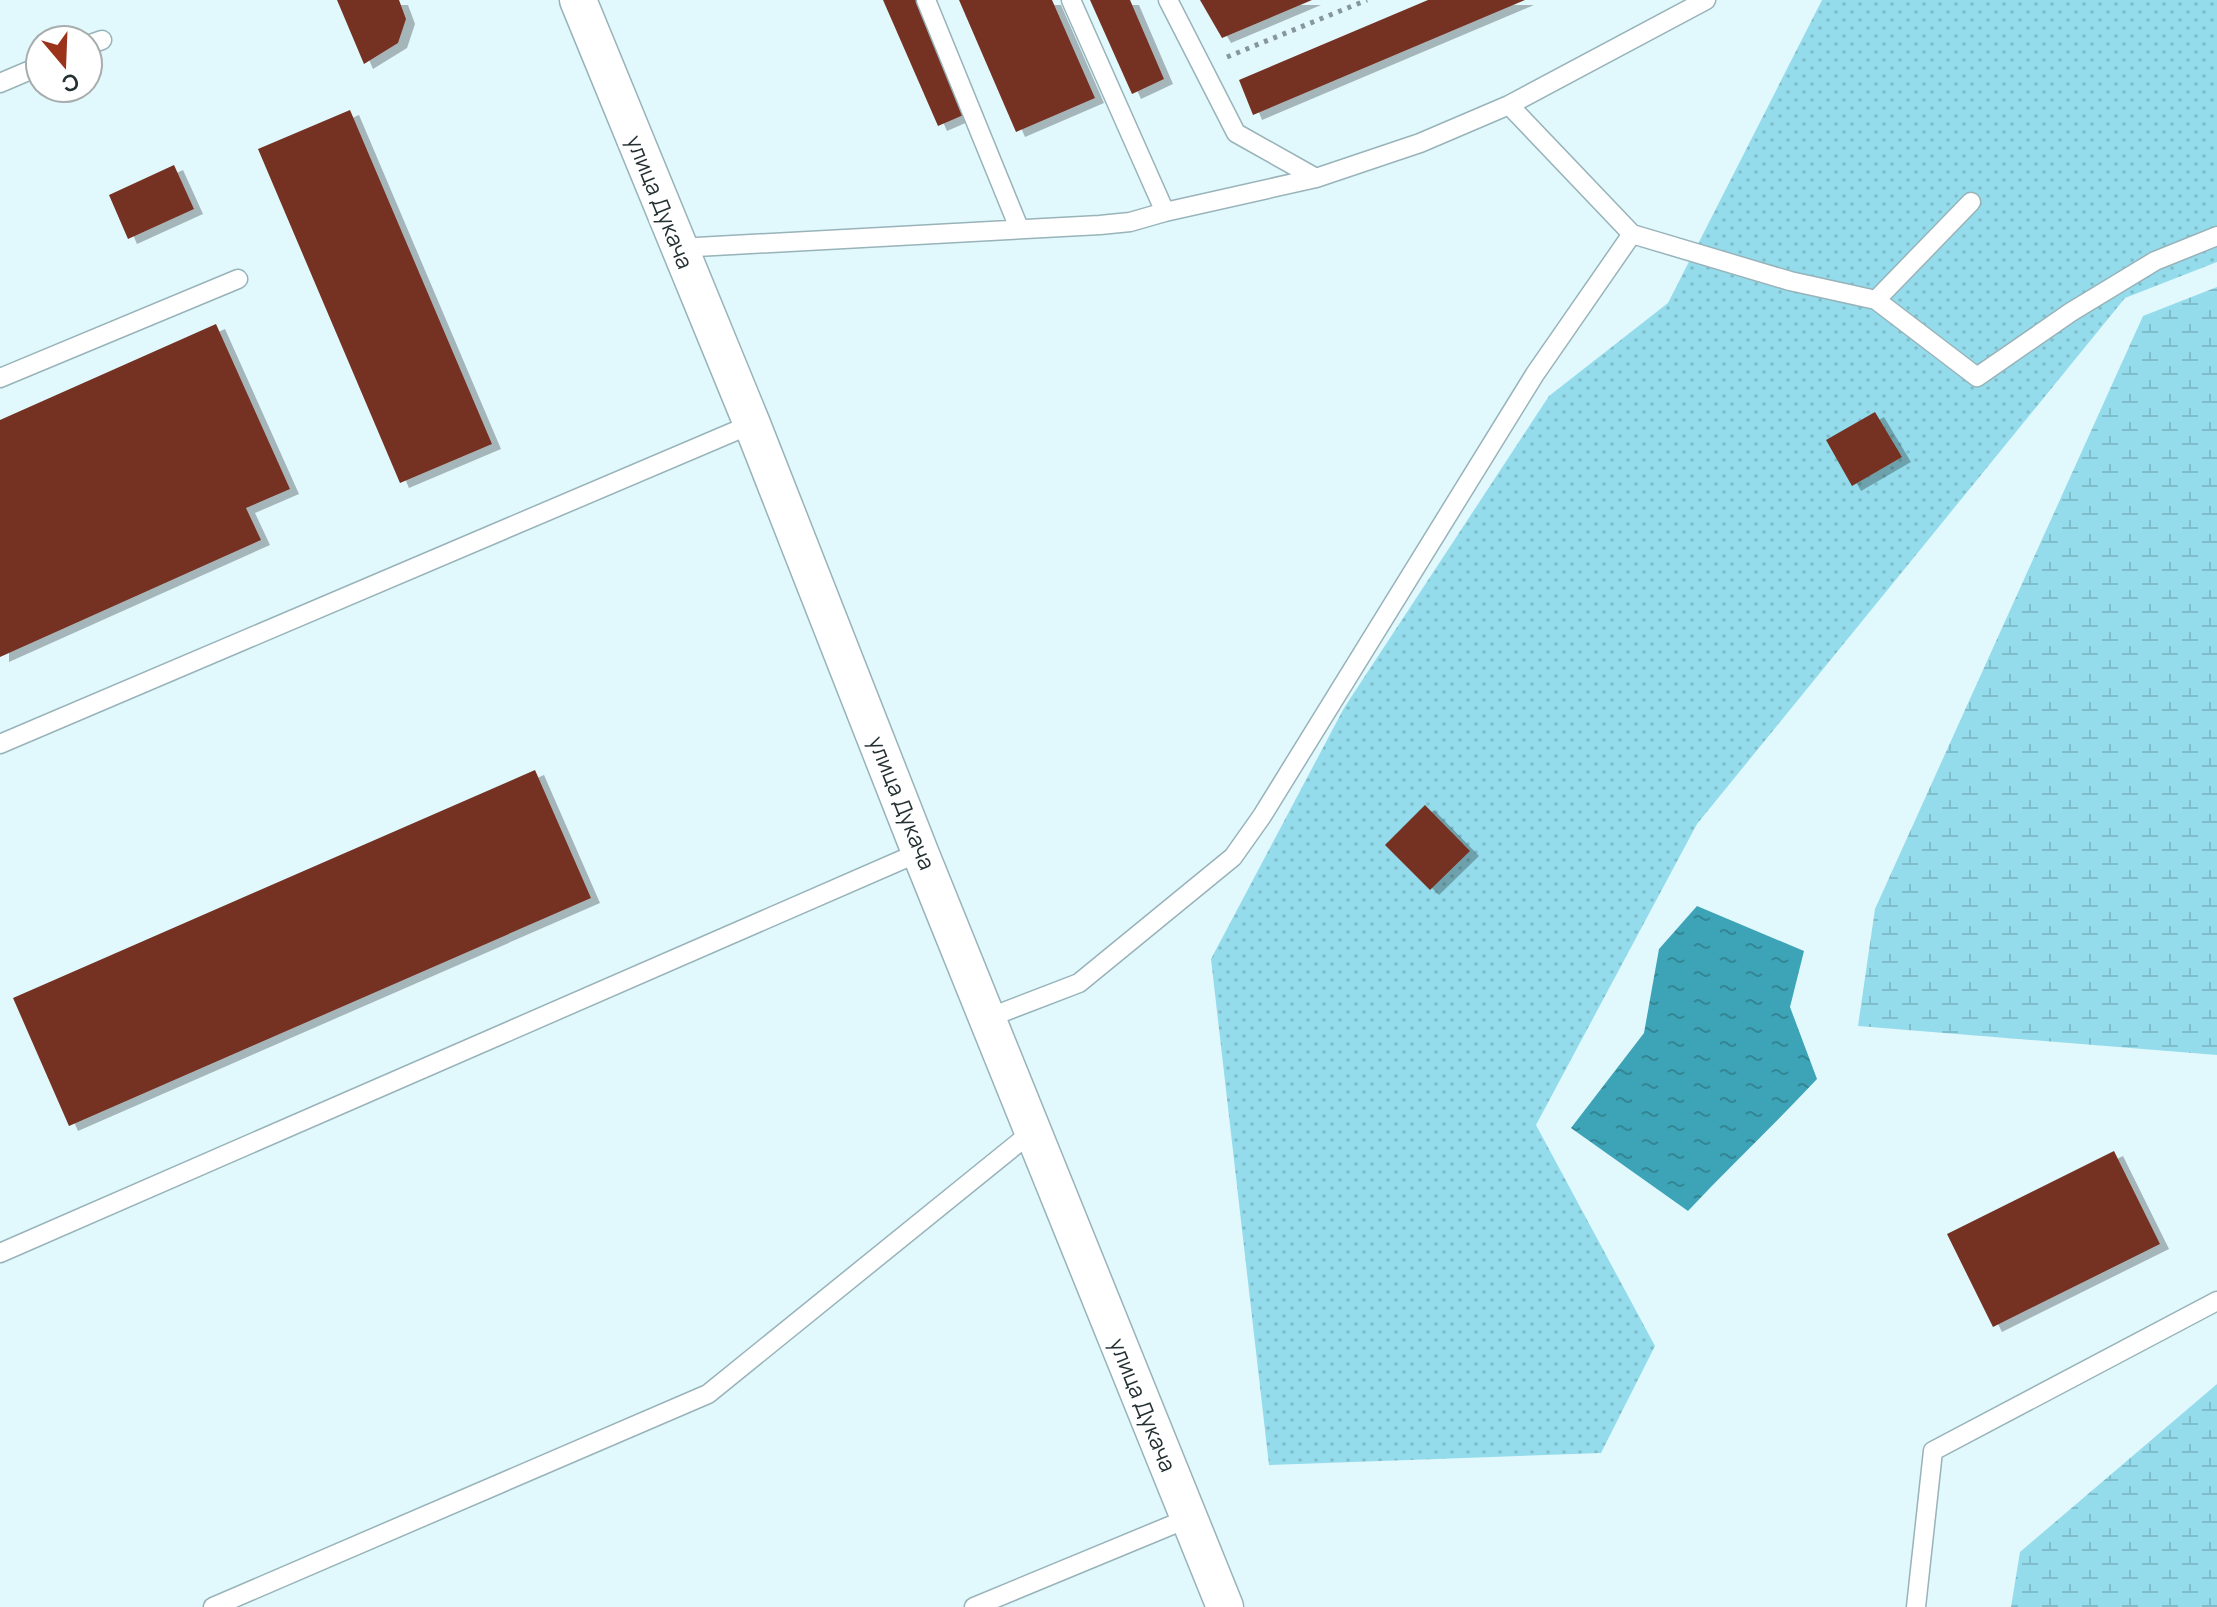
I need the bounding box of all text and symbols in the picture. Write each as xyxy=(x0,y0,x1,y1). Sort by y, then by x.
north arrow xyxy=(24,24,104,104)
text: С xyxy=(58,66,83,100)
street label: улица Дукача xyxy=(620,131,700,273)
street label: улица Дукача xyxy=(862,732,942,874)
street label: улица Дукача xyxy=(1103,1334,1183,1476)

